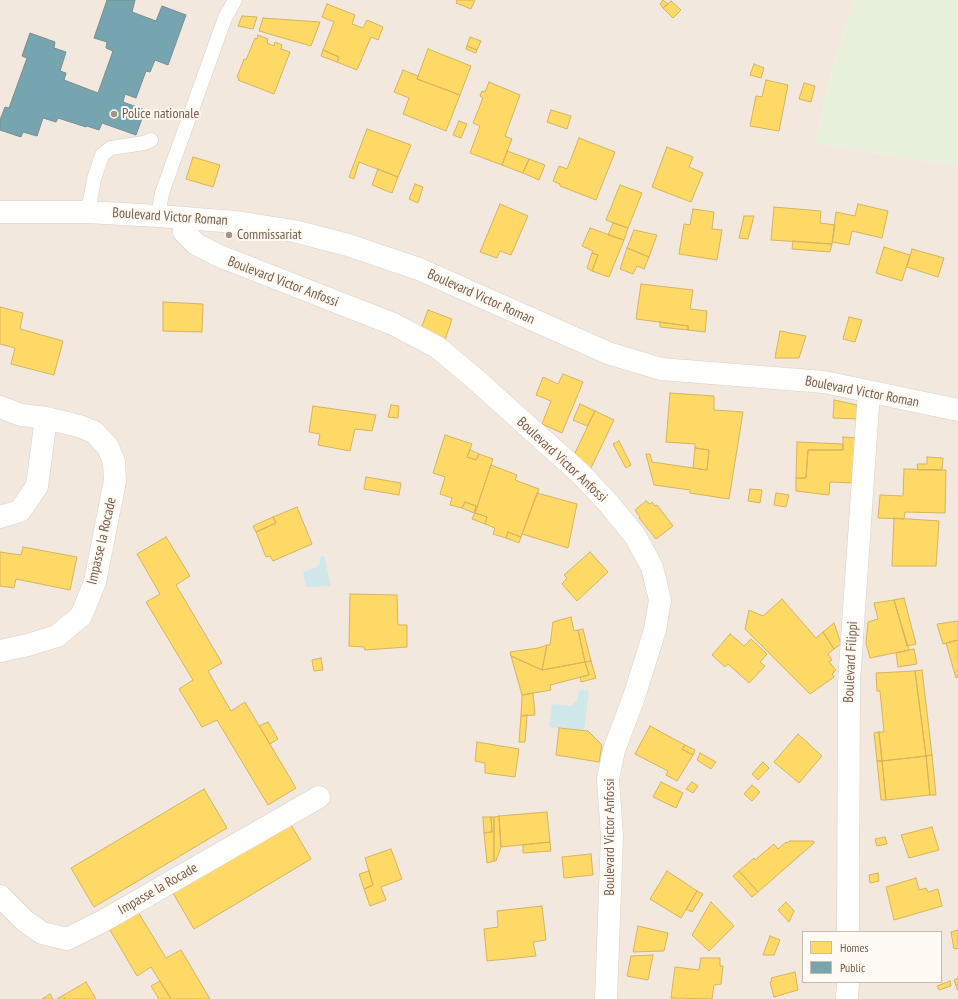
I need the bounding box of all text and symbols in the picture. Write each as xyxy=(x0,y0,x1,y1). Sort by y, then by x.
place label: Police nationale xyxy=(122,106,199,122)
marker: Police nationale xyxy=(109,109,119,119)
street label: Boulevard Victor Roman xyxy=(112,205,228,229)
place label: Commissariat xyxy=(237,227,302,243)
marker: Commissariat xyxy=(224,230,234,240)
street label: Boulevard Victor Anfossi xyxy=(225,253,341,311)
street label: Boulevard Victor Roman xyxy=(425,266,537,328)
street label: Boulevard Victor Roman xyxy=(804,373,920,411)
street label: Boulevard Victor Anfossi xyxy=(513,414,611,506)
street label: Impasse la Rocade xyxy=(84,496,120,586)
street label: Boulevard Filippi xyxy=(840,621,862,703)
street label: Boulevard Victor Anfossi xyxy=(602,778,618,896)
street label: Impasse la Rocade xyxy=(115,860,201,918)
legend xyxy=(802,931,942,983)
text: Homes xyxy=(840,940,868,955)
text: Public xyxy=(840,960,865,975)

